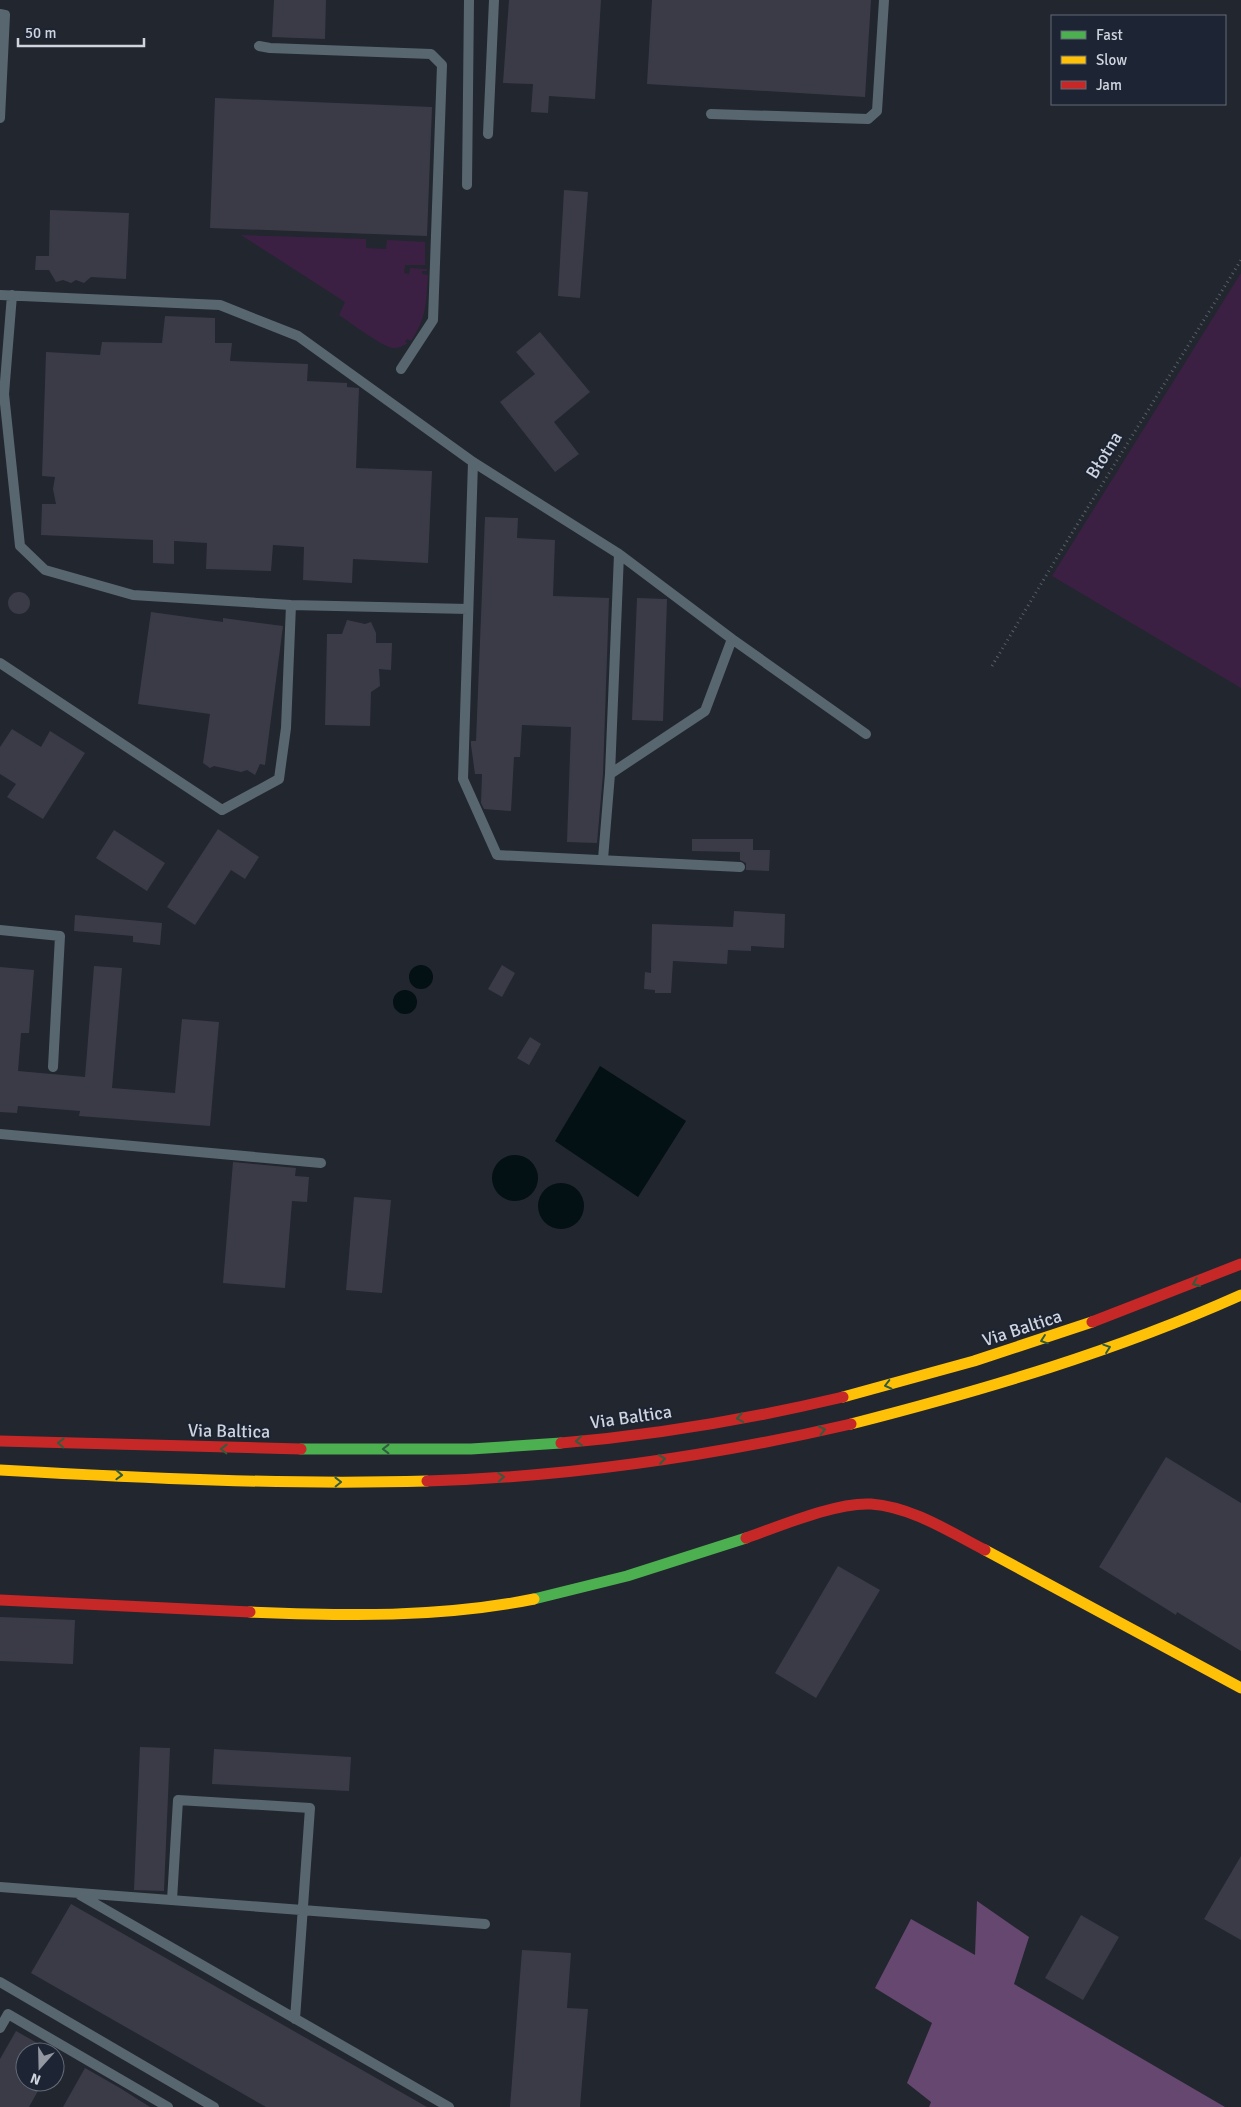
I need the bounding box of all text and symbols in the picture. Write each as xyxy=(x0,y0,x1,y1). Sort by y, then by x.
scale bar xyxy=(18,15,144,47)
legend xyxy=(1051,15,1226,105)
text: 50 m xyxy=(25,24,56,42)
text: Fast xyxy=(1096,26,1123,44)
text: Slow xyxy=(1096,51,1127,69)
text: Jam xyxy=(1096,76,1122,94)
street label: Błotna xyxy=(1081,427,1127,483)
one-way arrow xyxy=(1192,1277,1201,1288)
street label: Via Baltica xyxy=(979,1305,1065,1351)
one-way arrow xyxy=(1040,1334,1049,1344)
one-way arrow xyxy=(1102,1344,1110,1354)
one-way arrow xyxy=(884,1380,893,1390)
street label: Via Baltica xyxy=(589,1400,673,1434)
one-way arrow xyxy=(736,1412,745,1422)
street label: Via Baltica xyxy=(188,1419,270,1443)
one-way arrow xyxy=(818,1425,826,1436)
one-way arrow xyxy=(575,1435,583,1446)
one-way arrow xyxy=(57,1438,65,1449)
one-way arrow xyxy=(219,1444,227,1454)
one-way arrow xyxy=(382,1444,390,1454)
one-way arrow xyxy=(658,1454,666,1465)
one-way arrow xyxy=(115,1470,123,1481)
one-way arrow xyxy=(497,1471,505,1482)
one-way arrow xyxy=(335,1477,343,1487)
north arrow xyxy=(15,2042,65,2092)
text: N xyxy=(28,2069,43,2088)

